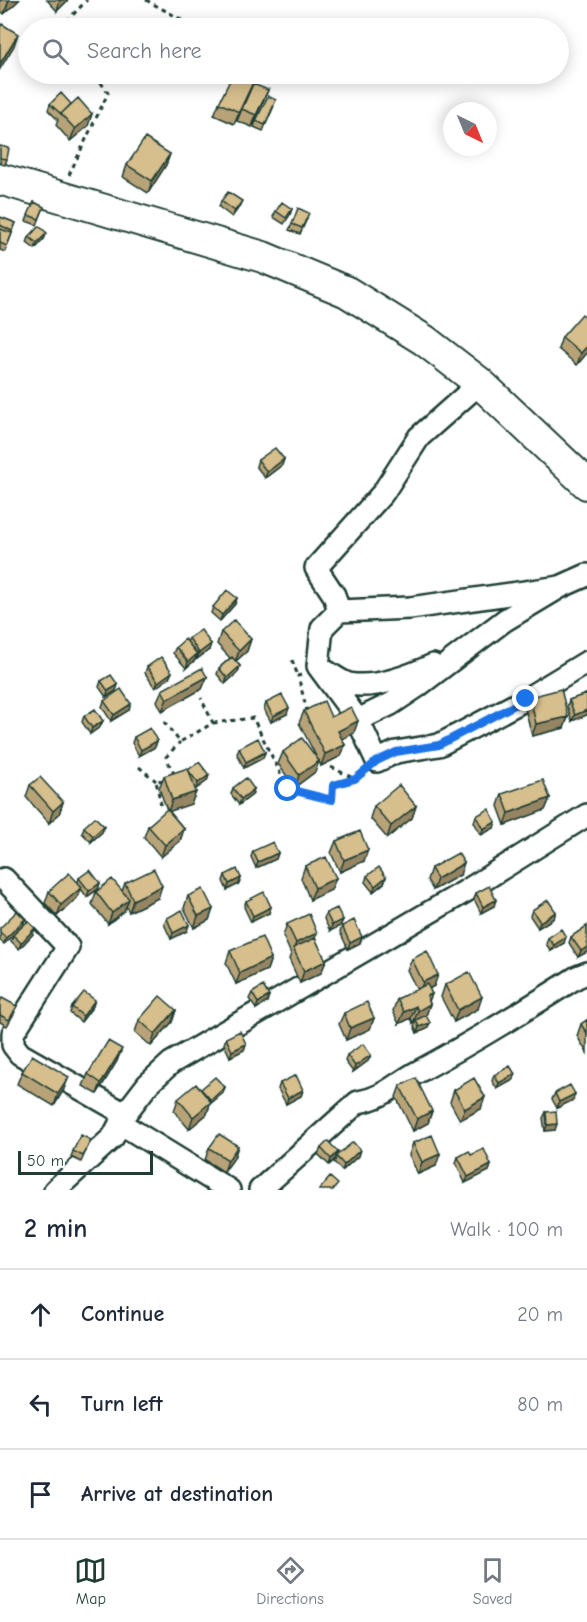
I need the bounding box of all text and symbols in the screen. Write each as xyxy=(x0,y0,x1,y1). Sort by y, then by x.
search box xyxy=(18,18,569,84)
icon: search xyxy=(39,35,72,68)
text: Search here xyxy=(87,38,202,64)
north arrow xyxy=(443,102,497,156)
route end xyxy=(512,685,538,711)
route start xyxy=(274,775,300,801)
scale bar xyxy=(18,1148,153,1176)
text: 50 m xyxy=(27,1152,64,1170)
text: 2 min xyxy=(24,1214,87,1244)
text: Walk · 100 m xyxy=(450,1218,563,1241)
icon: ahead xyxy=(24,1298,57,1331)
text: Continue xyxy=(81,1301,164,1327)
text: 20 m xyxy=(517,1303,563,1326)
icon: left xyxy=(24,1388,57,1421)
text: Turn left xyxy=(81,1391,163,1417)
text: 80 m xyxy=(517,1393,563,1416)
icon: arrive xyxy=(24,1478,57,1511)
text: Arrive at destination xyxy=(81,1481,273,1507)
tab: Map xyxy=(74,1554,107,1608)
tab: Directions xyxy=(256,1554,324,1608)
tab: Saved xyxy=(473,1554,513,1608)

